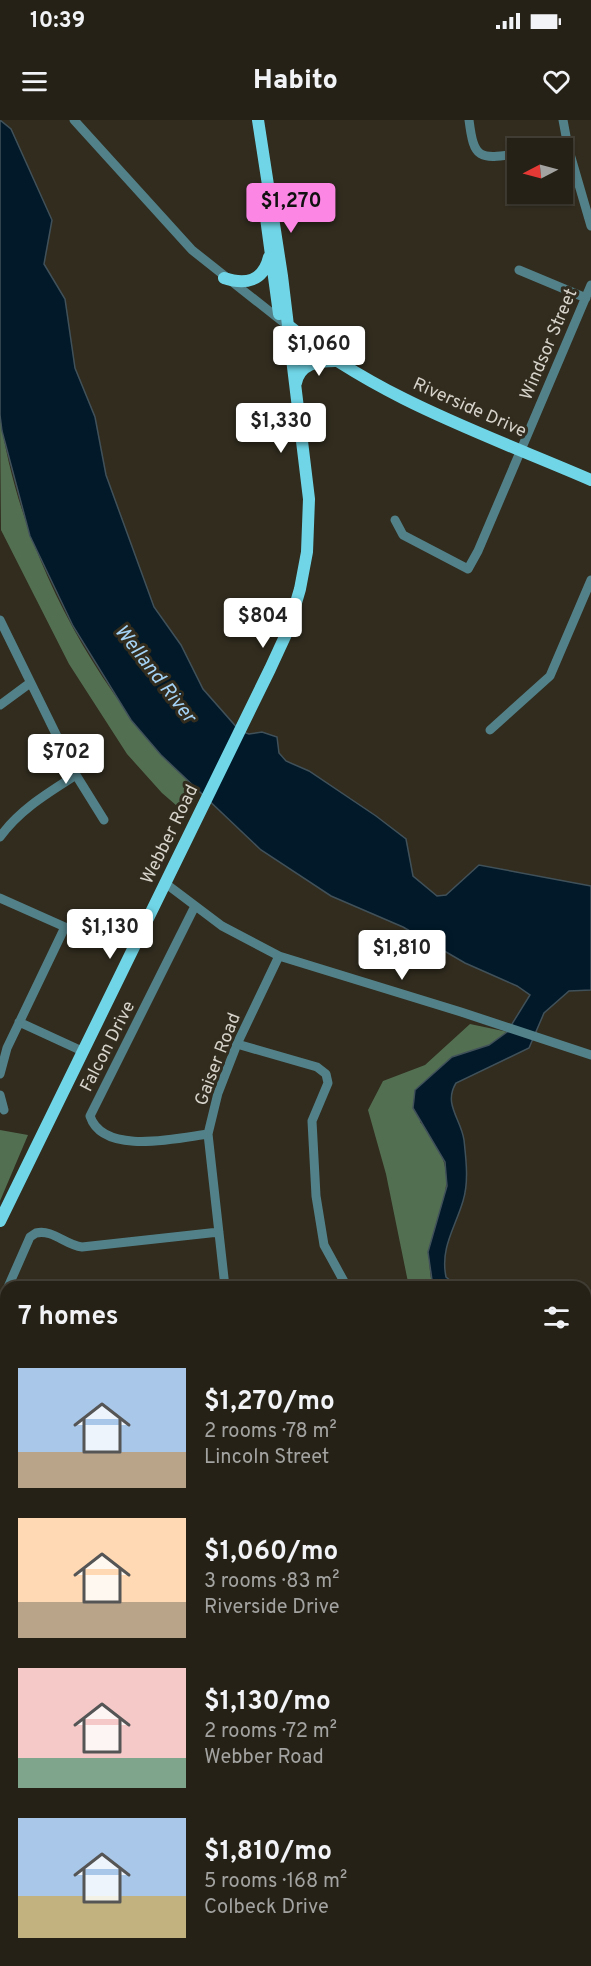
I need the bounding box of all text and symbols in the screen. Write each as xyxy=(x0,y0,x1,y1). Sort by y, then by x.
text: 10:39 xyxy=(30,8,85,35)
text: Habito xyxy=(253,64,338,98)
icon: menu xyxy=(18,65,51,98)
icon: heart xyxy=(540,65,573,98)
north arrow xyxy=(507,138,573,204)
map controls xyxy=(507,138,573,204)
pin: $1,270 xyxy=(242,183,340,234)
text: $1,270 xyxy=(260,189,322,215)
street label: Windsor Street xyxy=(516,285,583,404)
pin: $1,060 xyxy=(270,326,368,377)
text: $1,060 xyxy=(287,332,351,358)
street label: Riverside Drive xyxy=(409,373,530,444)
pin: $1,330 xyxy=(232,403,330,454)
text: $1,330 xyxy=(250,409,312,435)
pin: $804 xyxy=(227,598,299,649)
text: $804 xyxy=(238,604,288,630)
water label: Welland River xyxy=(108,620,202,730)
pin: $702 xyxy=(30,734,102,785)
text: $702 xyxy=(42,740,90,766)
street label: Webber Road xyxy=(136,781,204,888)
pin: $1,130 xyxy=(61,909,159,960)
text: $1,130 xyxy=(81,915,139,941)
pin: $1,810 xyxy=(353,930,451,981)
text: $1,810 xyxy=(373,936,431,962)
street label: Falcon Drive xyxy=(76,997,141,1096)
street label: Gaiser Road xyxy=(190,1010,247,1109)
text: 7 homes xyxy=(18,1301,118,1334)
icon: filters xyxy=(540,1301,573,1334)
text: $1,270/mo xyxy=(204,1386,335,1419)
icon: home xyxy=(66,1392,138,1464)
text: 2 rooms · 78 m² xyxy=(204,1419,337,1445)
text: Lincoln Street xyxy=(204,1445,329,1471)
text: $1,060/mo xyxy=(204,1536,338,1569)
icon: home xyxy=(66,1542,138,1614)
text: 3 rooms · 83 m² xyxy=(204,1569,339,1595)
text: Riverside Drive xyxy=(204,1595,340,1621)
text: $1,130/mo xyxy=(204,1686,331,1719)
icon: home xyxy=(66,1692,138,1764)
text: 2 rooms · 72 m² xyxy=(204,1719,337,1745)
text: Webber Road xyxy=(204,1745,324,1771)
text: $1,810/mo xyxy=(204,1836,332,1869)
icon: home xyxy=(66,1842,138,1914)
text: 5 rooms · 168 m² xyxy=(204,1869,347,1895)
text: Colbeck Drive xyxy=(204,1895,329,1921)

